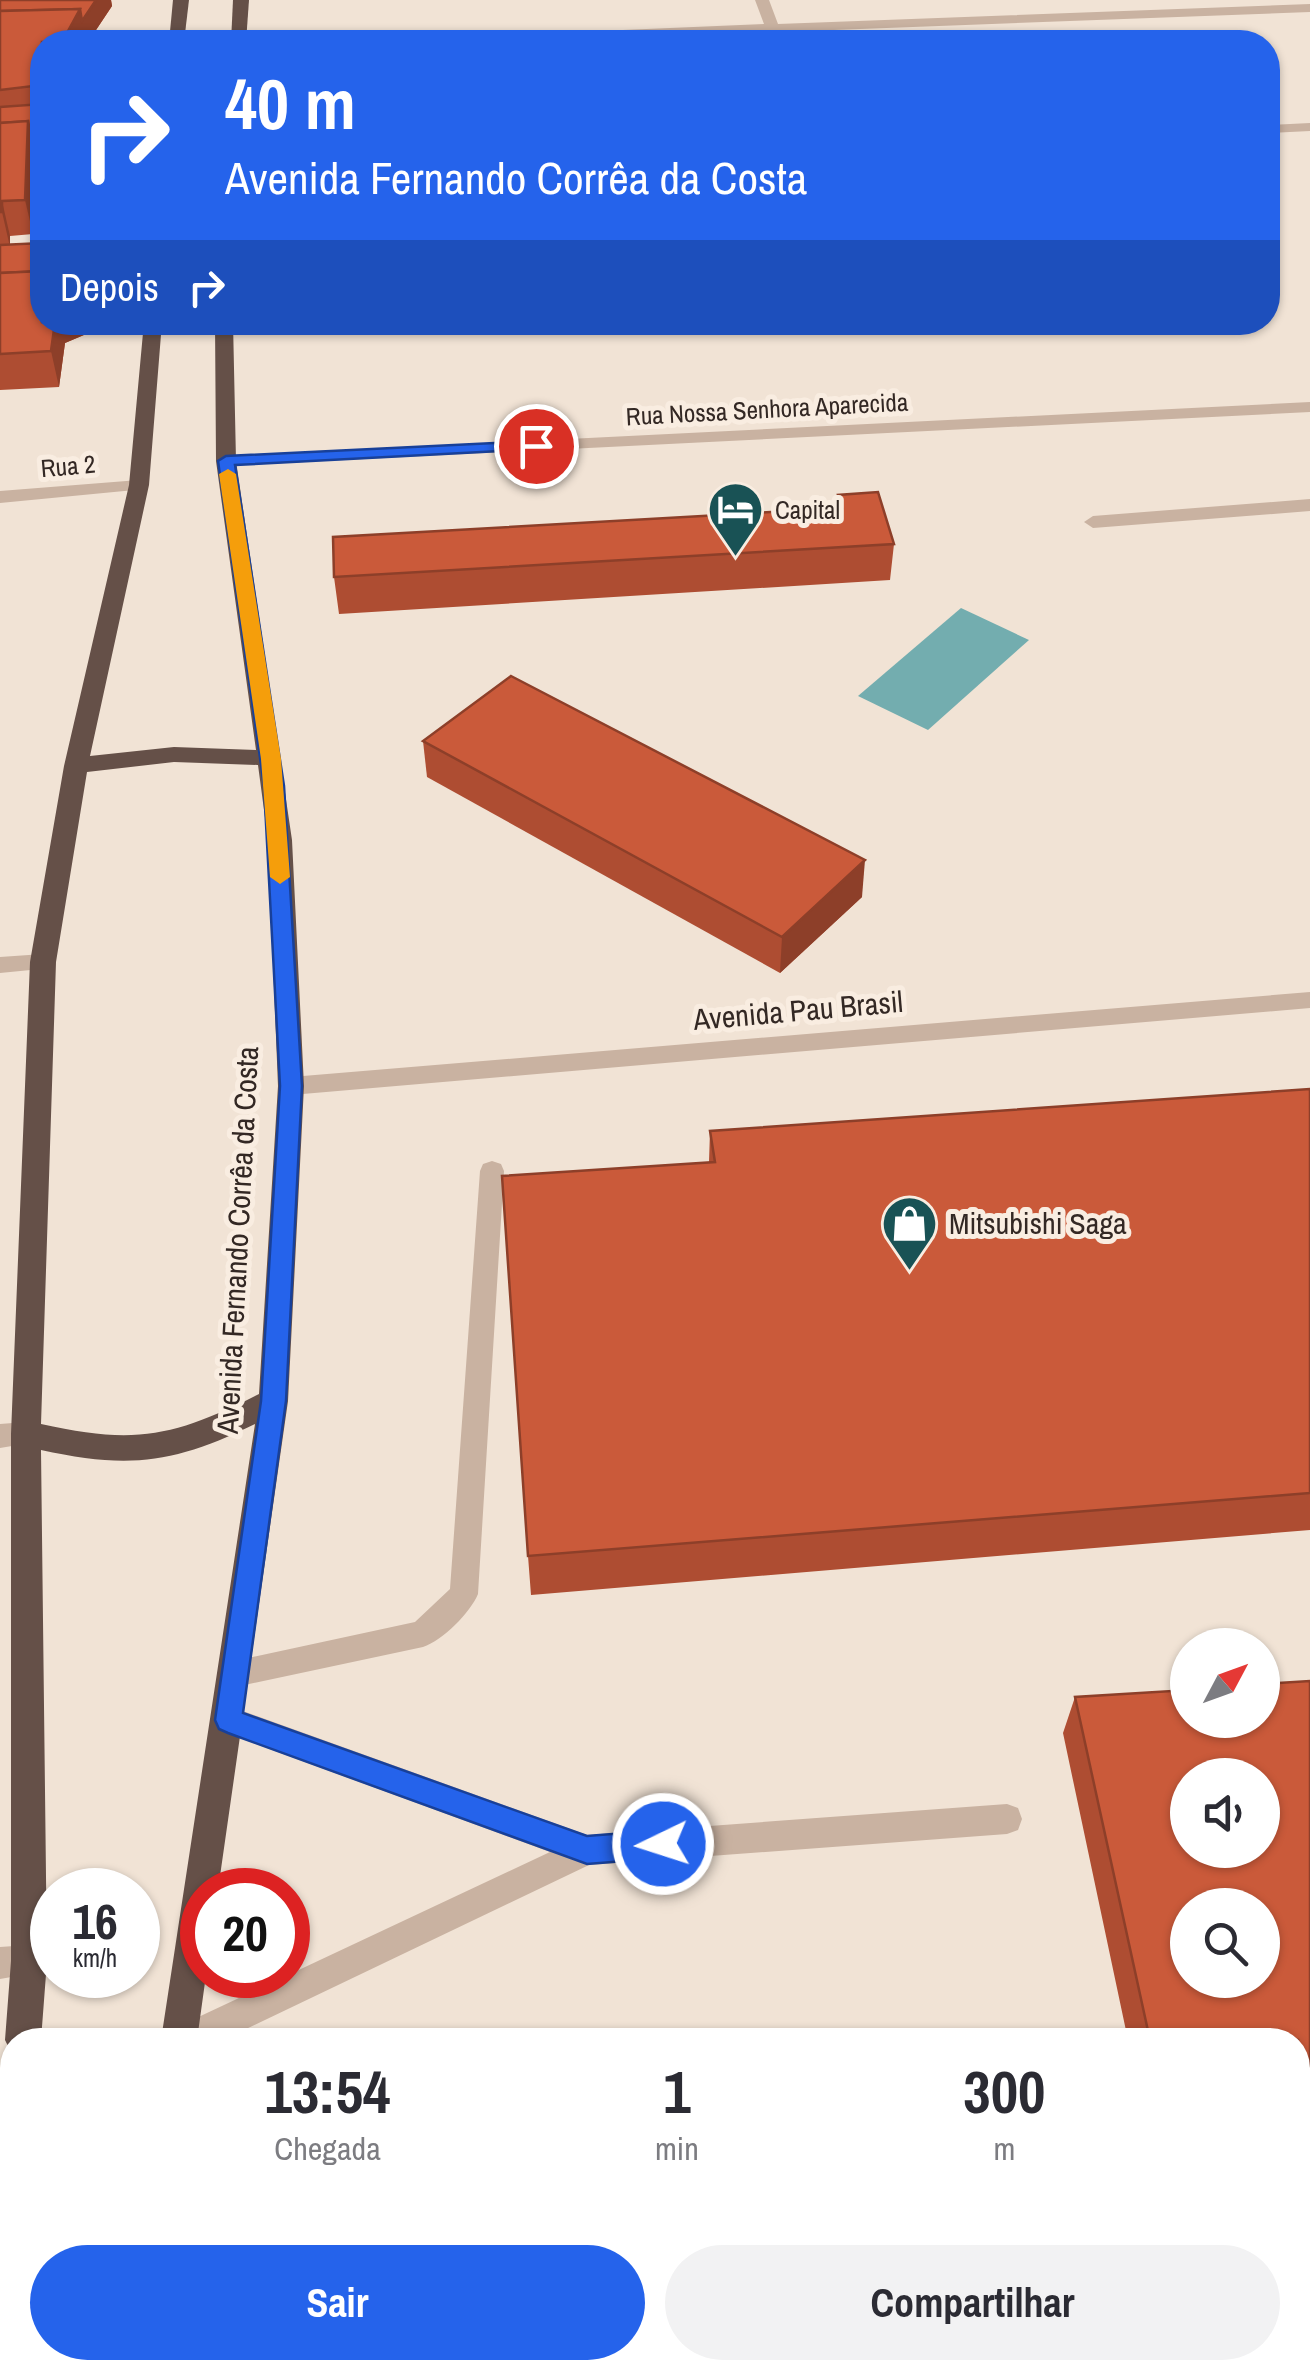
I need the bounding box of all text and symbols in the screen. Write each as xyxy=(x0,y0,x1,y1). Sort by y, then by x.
text: 40 m xyxy=(225,57,356,151)
icon: right xyxy=(60,70,190,200)
text: Avenida Fernando Corrêa da Costa xyxy=(225,147,807,208)
icon: right xyxy=(179,260,234,315)
text: Depois xyxy=(60,262,159,313)
street label: Rua Nossa Senhora Aparecida xyxy=(625,385,910,433)
pin xyxy=(494,404,579,489)
icon: arrive xyxy=(509,419,564,474)
street label: Rua 2 xyxy=(39,447,97,485)
hotel icon: Capital xyxy=(706,480,766,559)
place label: Capital xyxy=(775,493,840,527)
street label: Avenida Pau Brasil xyxy=(691,981,904,1039)
street label: Avenida Fernando Corrêa da Costa xyxy=(207,1045,267,1436)
shop icon: Mitsubishi Saga xyxy=(880,1193,940,1272)
place label: Mitsubishi Saga xyxy=(949,1203,1127,1243)
north arrow xyxy=(1170,1628,1280,1738)
map controls xyxy=(1170,1628,1280,1998)
button: sound xyxy=(1170,1758,1280,1868)
position arrow xyxy=(611,1792,715,1896)
speed limit sign: 20 xyxy=(180,1868,310,1998)
text: 16 xyxy=(72,1887,118,1955)
button: search xyxy=(1170,1888,1280,1998)
text: km/h xyxy=(73,1941,117,1975)
text: 13:54 xyxy=(265,2051,390,2132)
text: 1 xyxy=(663,2051,691,2132)
text: 300 xyxy=(963,2051,1045,2132)
text: Chegada xyxy=(274,2127,381,2170)
text: min xyxy=(655,2127,699,2170)
text: m xyxy=(993,2127,1015,2170)
button: Sair xyxy=(30,2245,645,2360)
button: Compartilhar xyxy=(665,2245,1280,2360)

